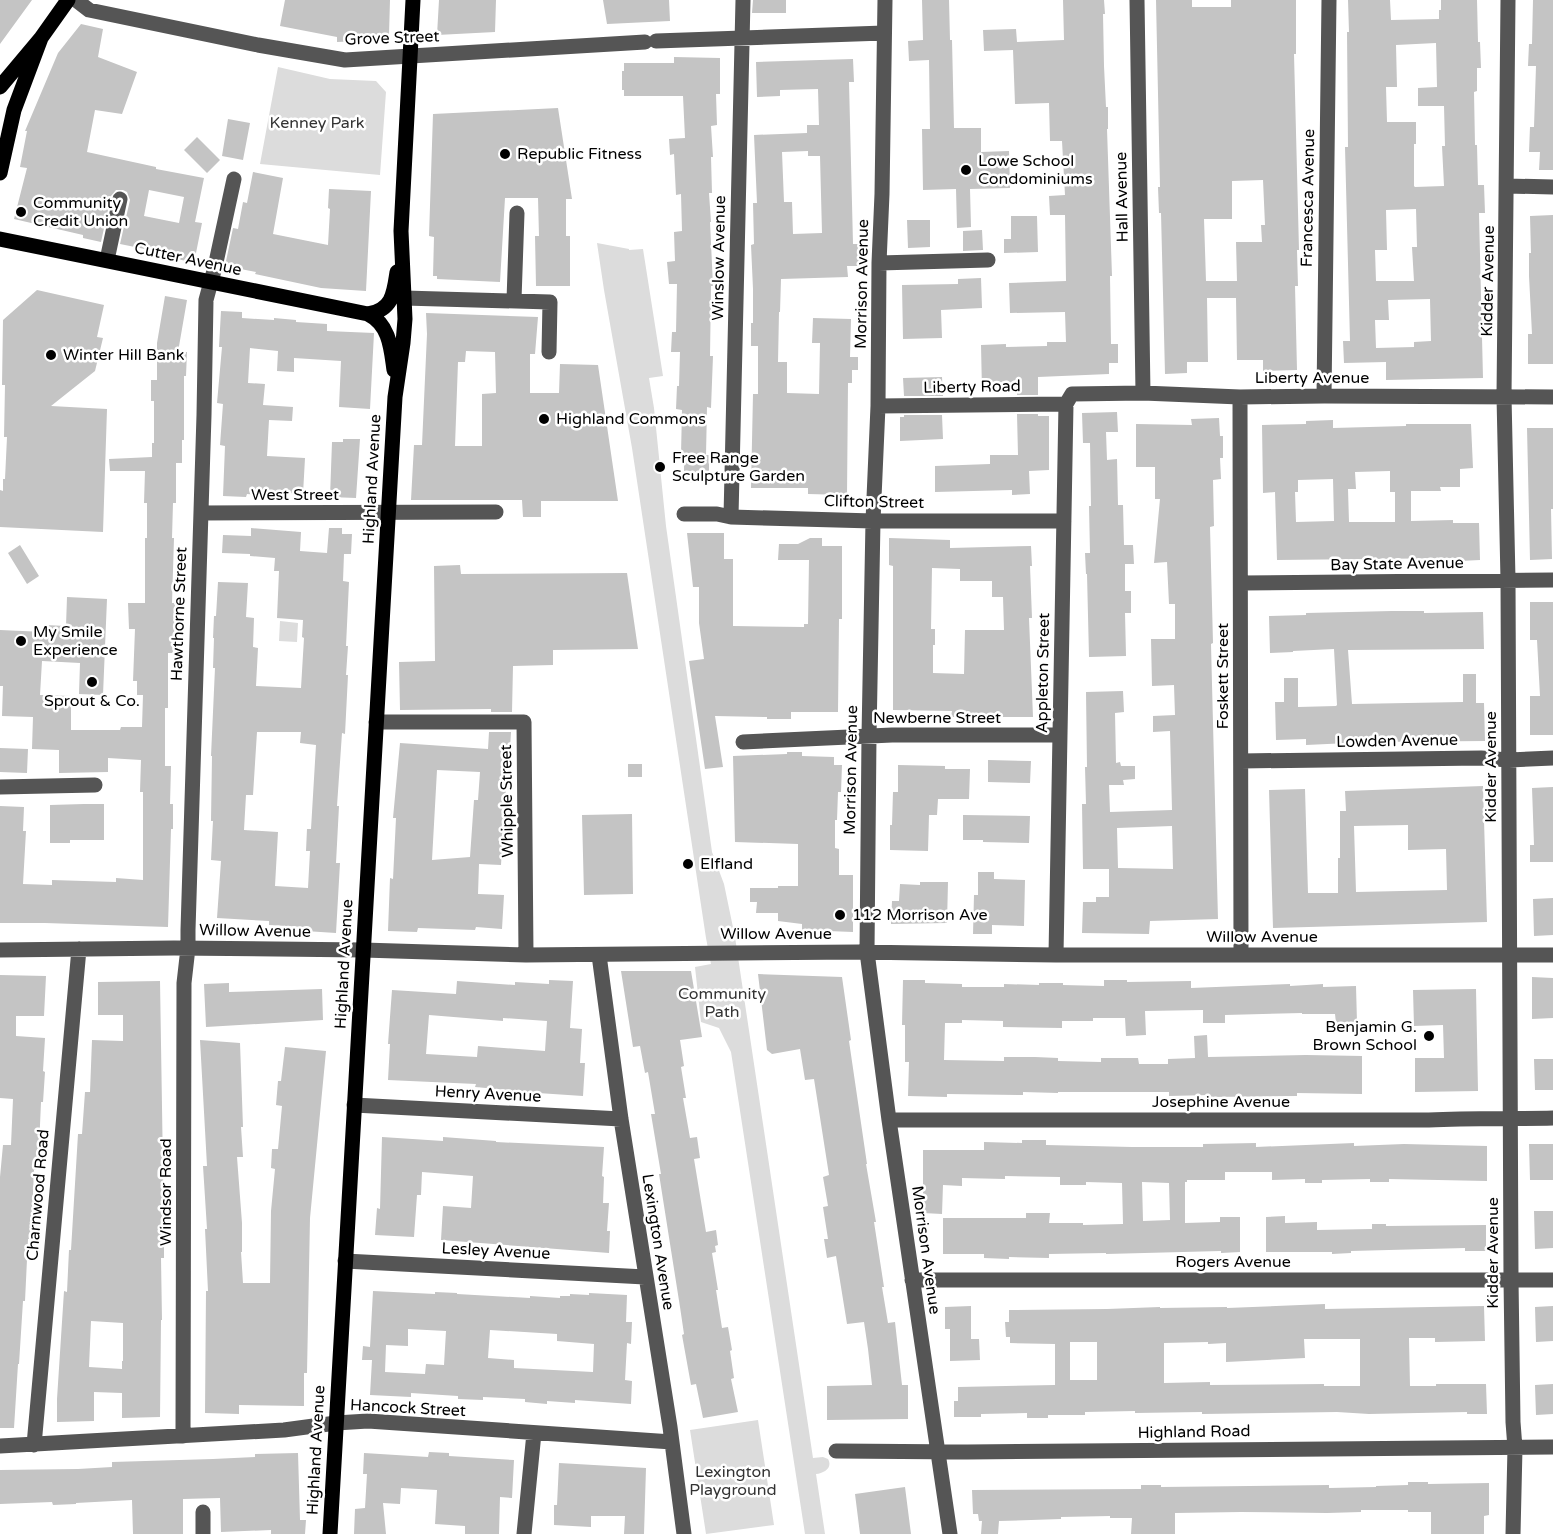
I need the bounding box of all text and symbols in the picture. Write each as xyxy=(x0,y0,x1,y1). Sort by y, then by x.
street label: Grove Street xyxy=(344,26,440,50)
park label: Kenney Park xyxy=(269,113,365,133)
street label: Francesca Avenue xyxy=(1297,129,1319,267)
place label: Republic Fitness xyxy=(517,144,642,164)
marker: Republic Fitness xyxy=(498,147,512,161)
place label: Lowe School Condominiums xyxy=(978,151,1093,189)
street label: Hall Avenue xyxy=(1111,152,1133,242)
marker: Lowe School Condominiums xyxy=(959,163,973,177)
place label: Community Credit Union xyxy=(33,193,128,231)
street label: Winslow Avenue xyxy=(708,195,730,321)
marker: Community Credit Union xyxy=(14,205,28,219)
street label: Morrison Avenue xyxy=(851,219,873,349)
street label: Kidder Avenue xyxy=(1477,225,1499,337)
street label: Cutter Avenue xyxy=(132,238,244,280)
place label: Winter Hill Bank xyxy=(63,345,185,365)
marker: Winter Hill Bank xyxy=(44,348,58,362)
street label: Liberty Avenue xyxy=(1255,368,1369,388)
street label: Liberty Road xyxy=(923,376,1021,398)
place label: Highland Commons xyxy=(556,409,706,429)
marker: Highland Commons xyxy=(537,412,551,426)
street label: Highland Avenue xyxy=(359,414,385,544)
place label: Free Range Sculpture Garden xyxy=(672,448,805,486)
marker: Free Range Sculpture Garden xyxy=(653,460,667,474)
street label: West Street xyxy=(251,485,339,505)
street label: Clifton Street xyxy=(824,491,924,513)
street label: Hawthorne Street xyxy=(167,547,191,681)
street label: Bay State Avenue xyxy=(1330,553,1464,575)
street label: Appleton Street xyxy=(1032,613,1054,733)
place label: My Smile Experience xyxy=(33,622,117,660)
street label: Foskett Street xyxy=(1213,623,1233,729)
marker: My Smile Experience xyxy=(14,634,28,648)
marker: Sprout & Co. xyxy=(85,675,99,689)
place label: Sprout & Co. xyxy=(44,691,140,711)
street label: Morrison Avenue xyxy=(840,705,862,835)
street label: Newberne Street xyxy=(873,708,1001,728)
street label: Kidder Avenue xyxy=(1481,711,1501,823)
street label: Lowden Avenue xyxy=(1336,730,1458,752)
street label: Whipple Street xyxy=(496,744,518,858)
place label: Elfland xyxy=(700,854,753,874)
marker: Elfland xyxy=(681,857,695,871)
street label: Highland Avenue xyxy=(331,899,357,1029)
place label: 112 Morrison Ave xyxy=(852,905,988,925)
marker: 112 Morrison Ave xyxy=(833,908,847,922)
street label: Willow Avenue xyxy=(199,920,311,942)
street label: Willow Avenue xyxy=(720,924,832,944)
street label: Willow Avenue xyxy=(1206,927,1318,947)
park label: Community Path xyxy=(678,984,766,1022)
place label: Benjamin G. Brown School xyxy=(1312,1017,1417,1055)
marker: Benjamin G. Brown School xyxy=(1422,1029,1436,1043)
street label: Henry Avenue xyxy=(434,1081,542,1107)
street label: Josephine Avenue xyxy=(1152,1092,1290,1112)
street label: Charnwood Road xyxy=(22,1128,54,1262)
street label: Windsor Road xyxy=(156,1138,176,1246)
street label: Lexington Avenue xyxy=(637,1173,679,1311)
street label: Morrison Avenue xyxy=(907,1184,945,1316)
street label: Kidder Avenue xyxy=(1483,1197,1503,1309)
street label: Lesley Avenue xyxy=(441,1238,551,1264)
street label: Rogers Avenue xyxy=(1175,1252,1291,1272)
street label: Highland Avenue xyxy=(303,1385,329,1515)
street label: Hancock Street xyxy=(349,1395,467,1421)
street label: Highland Road xyxy=(1137,1421,1251,1443)
park label: Lexington Playground xyxy=(689,1462,777,1500)

